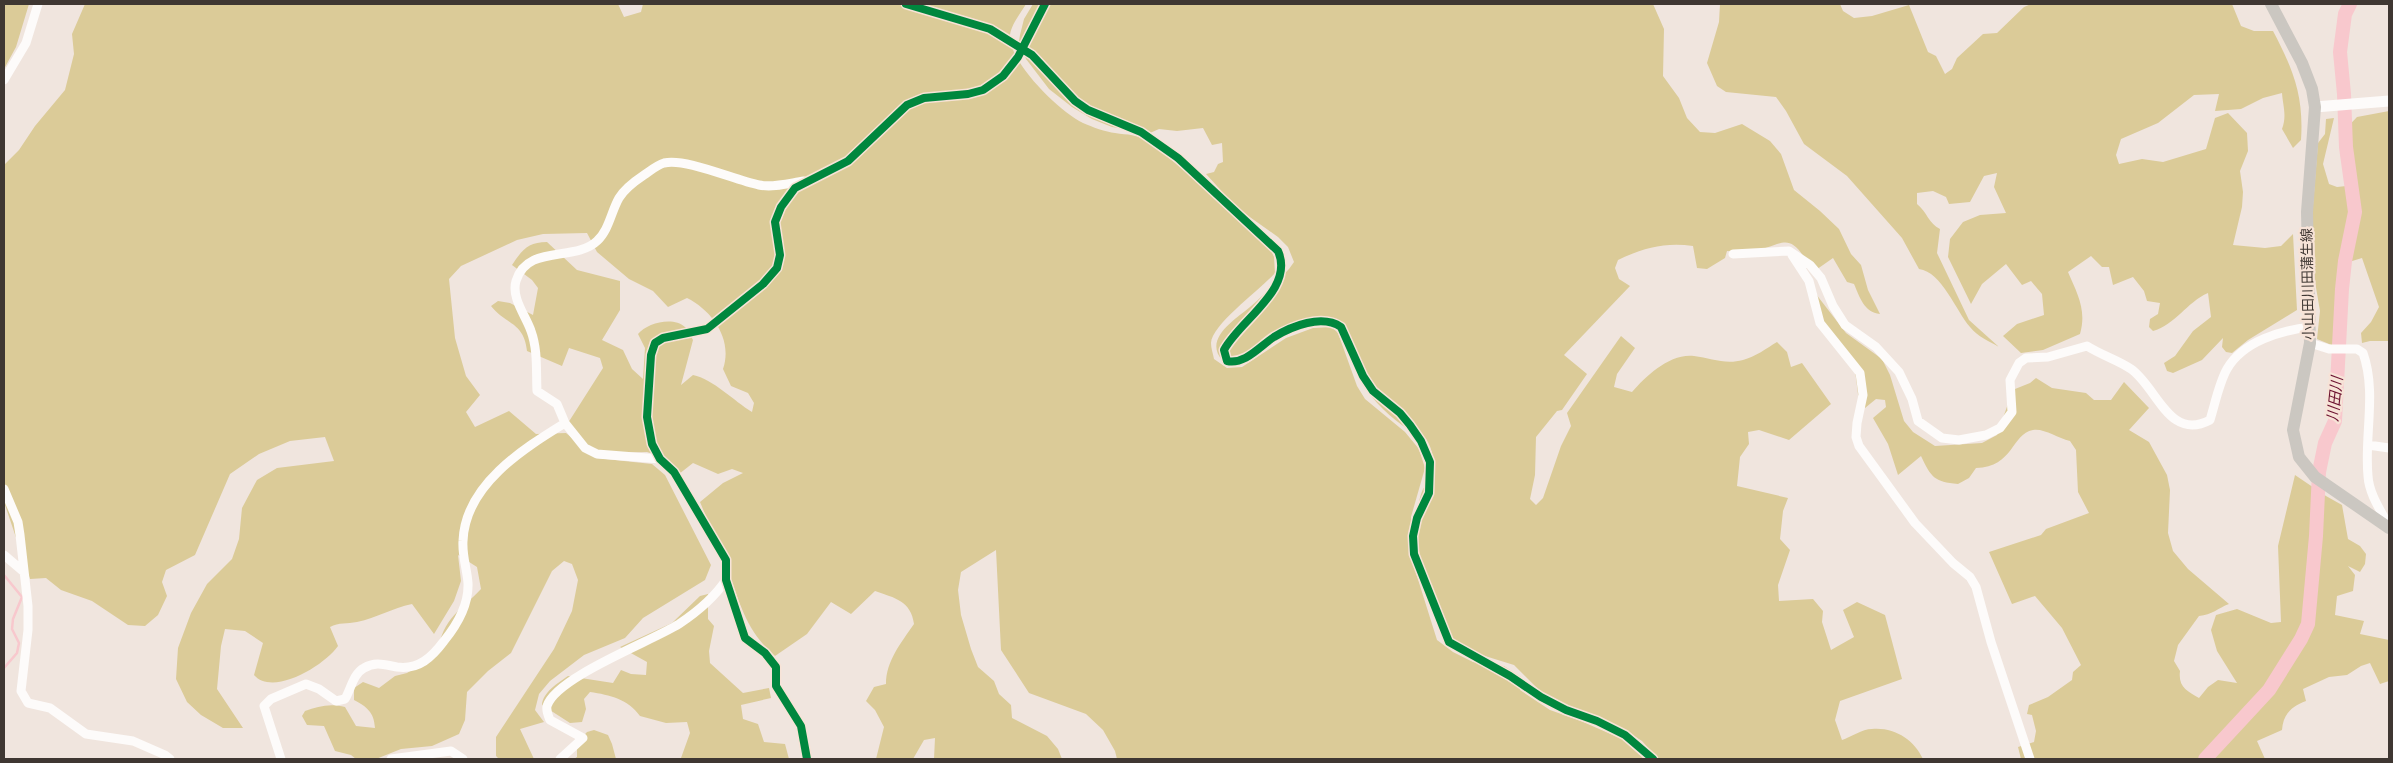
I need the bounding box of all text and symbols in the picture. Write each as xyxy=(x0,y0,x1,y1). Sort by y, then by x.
street label: 小山田川田蒲生線 xyxy=(2299,228,2317,340)
water label: 川田川 xyxy=(2324,374,2347,422)

